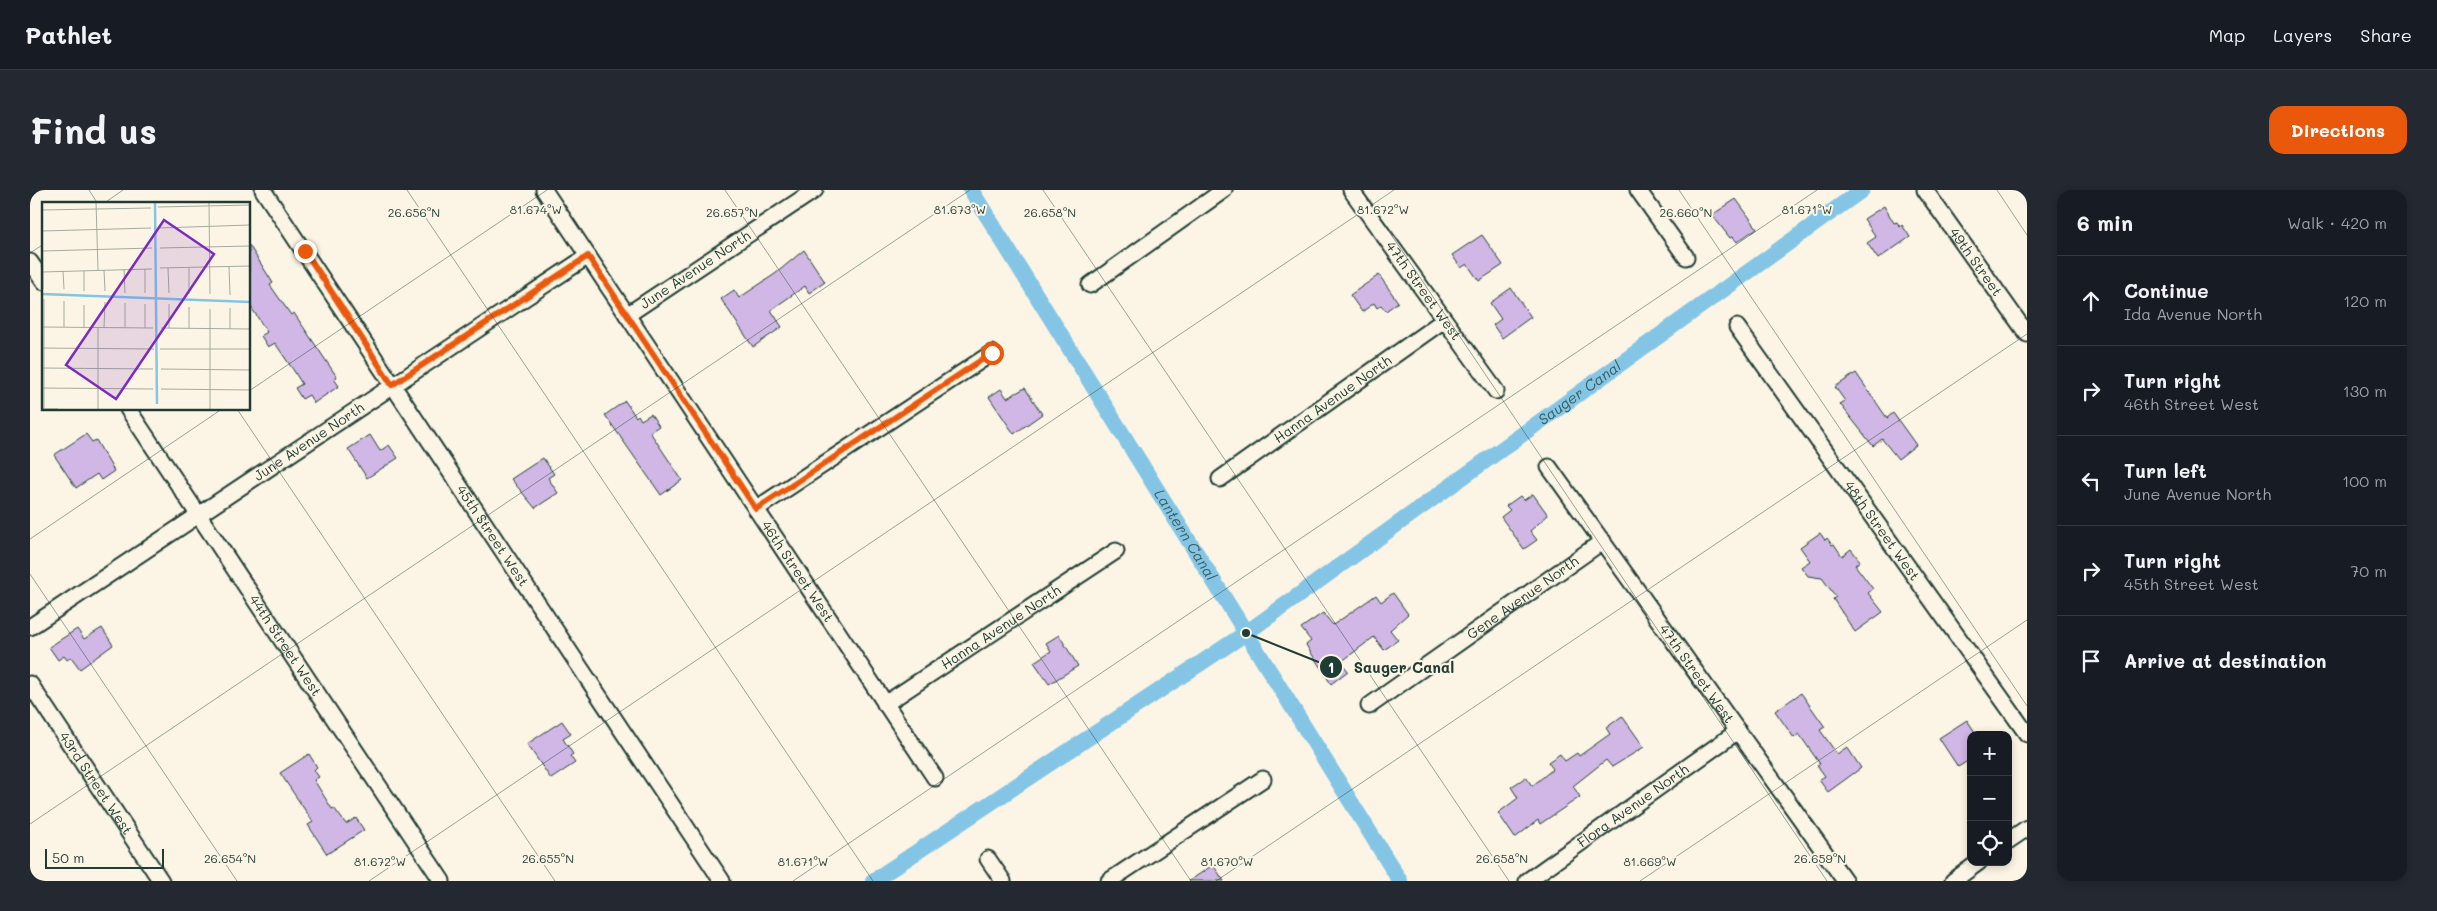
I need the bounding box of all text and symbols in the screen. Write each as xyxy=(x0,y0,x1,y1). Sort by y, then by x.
text: Pathlet xyxy=(25,19,112,50)
text: Map xyxy=(2209,23,2245,47)
text: Layers xyxy=(2273,23,2332,47)
text: Share xyxy=(2360,23,2412,47)
button: Directions xyxy=(2269,106,2407,154)
text: Find us xyxy=(30,107,157,153)
text: 81.674°W xyxy=(510,201,562,217)
text: 81.673°W xyxy=(934,201,986,217)
text: 81.672°W xyxy=(1357,201,1409,217)
text: 81.671°W xyxy=(1782,201,1832,217)
inset map xyxy=(42,202,250,410)
text: 26.656°N xyxy=(388,204,440,220)
text: 26.657°N xyxy=(706,204,758,220)
text: 26.658°N xyxy=(1024,204,1076,220)
text: 26.660°N xyxy=(1660,204,1712,220)
text: 6 min xyxy=(2077,209,2133,236)
text: Walk · 420 m xyxy=(2287,212,2387,233)
street label: 49th Street xyxy=(1945,224,2007,300)
street label: June Avenue North xyxy=(636,226,754,313)
street label: 47th Street West xyxy=(1382,237,1466,344)
route end xyxy=(294,240,317,263)
text: Continue xyxy=(2124,278,2209,303)
icon: ahead xyxy=(2077,287,2105,315)
text: 120 m xyxy=(2343,290,2387,311)
text: Ida Avenue North xyxy=(2124,303,2262,324)
route start xyxy=(981,342,1004,365)
street label: Hanna Avenue North xyxy=(1270,350,1395,447)
water label: Sauger Canal xyxy=(1534,355,1625,429)
text: Turn right xyxy=(2124,368,2221,393)
icon: right xyxy=(2077,377,2105,405)
text: 130 m xyxy=(2343,380,2387,401)
text: 46th Street West xyxy=(2124,393,2259,414)
street label: June Avenue North xyxy=(250,397,368,485)
text: Turn left xyxy=(2124,458,2207,483)
icon: left xyxy=(2077,467,2105,495)
text: 100 m xyxy=(2342,470,2387,491)
street label: 48th Street West xyxy=(1840,477,1925,584)
street label: 45th Street West xyxy=(452,481,534,590)
text: June Avenue North xyxy=(2124,483,2271,504)
water label: Lantern Canal xyxy=(1150,485,1222,584)
street label: 46th Street West xyxy=(757,517,839,626)
text: Turn right xyxy=(2124,548,2221,573)
street label: Gene Avenue North xyxy=(1463,551,1582,643)
icon: right xyxy=(2077,557,2105,585)
text: 70 m xyxy=(2350,560,2387,581)
text: 45th Street West xyxy=(2124,573,2259,594)
street label: Hanna Avenue North xyxy=(937,580,1064,673)
street label: 44th Street West xyxy=(245,591,326,700)
street label: 47th Street West xyxy=(1655,620,1739,727)
icon: arrive xyxy=(2077,647,2105,675)
text: Arrive at destination xyxy=(2124,648,2327,673)
callout: Sauger Canal xyxy=(1319,652,1464,682)
text: 1 xyxy=(1328,657,1334,677)
text: Sauger Canal xyxy=(1354,657,1454,677)
street label: 43rd Street West xyxy=(55,728,137,838)
map controls xyxy=(1967,731,2012,866)
button: + xyxy=(1967,731,2012,776)
street label: Flora Avenue North xyxy=(1573,759,1692,851)
button: − xyxy=(1967,776,2012,821)
button: locate xyxy=(1967,821,2012,866)
scale bar xyxy=(45,846,164,869)
text: 50 m xyxy=(52,848,84,867)
text: 26.654°N xyxy=(204,850,256,866)
text: 26.655°N xyxy=(522,850,574,866)
text: 26.658°N xyxy=(1476,850,1528,866)
text: 26.659°N xyxy=(1794,850,1846,866)
text: 81.672°W xyxy=(354,853,406,869)
text: 81.671°W xyxy=(778,853,828,869)
text: 81.670°W xyxy=(1201,853,1253,869)
text: 81.669°W xyxy=(1624,853,1676,869)

